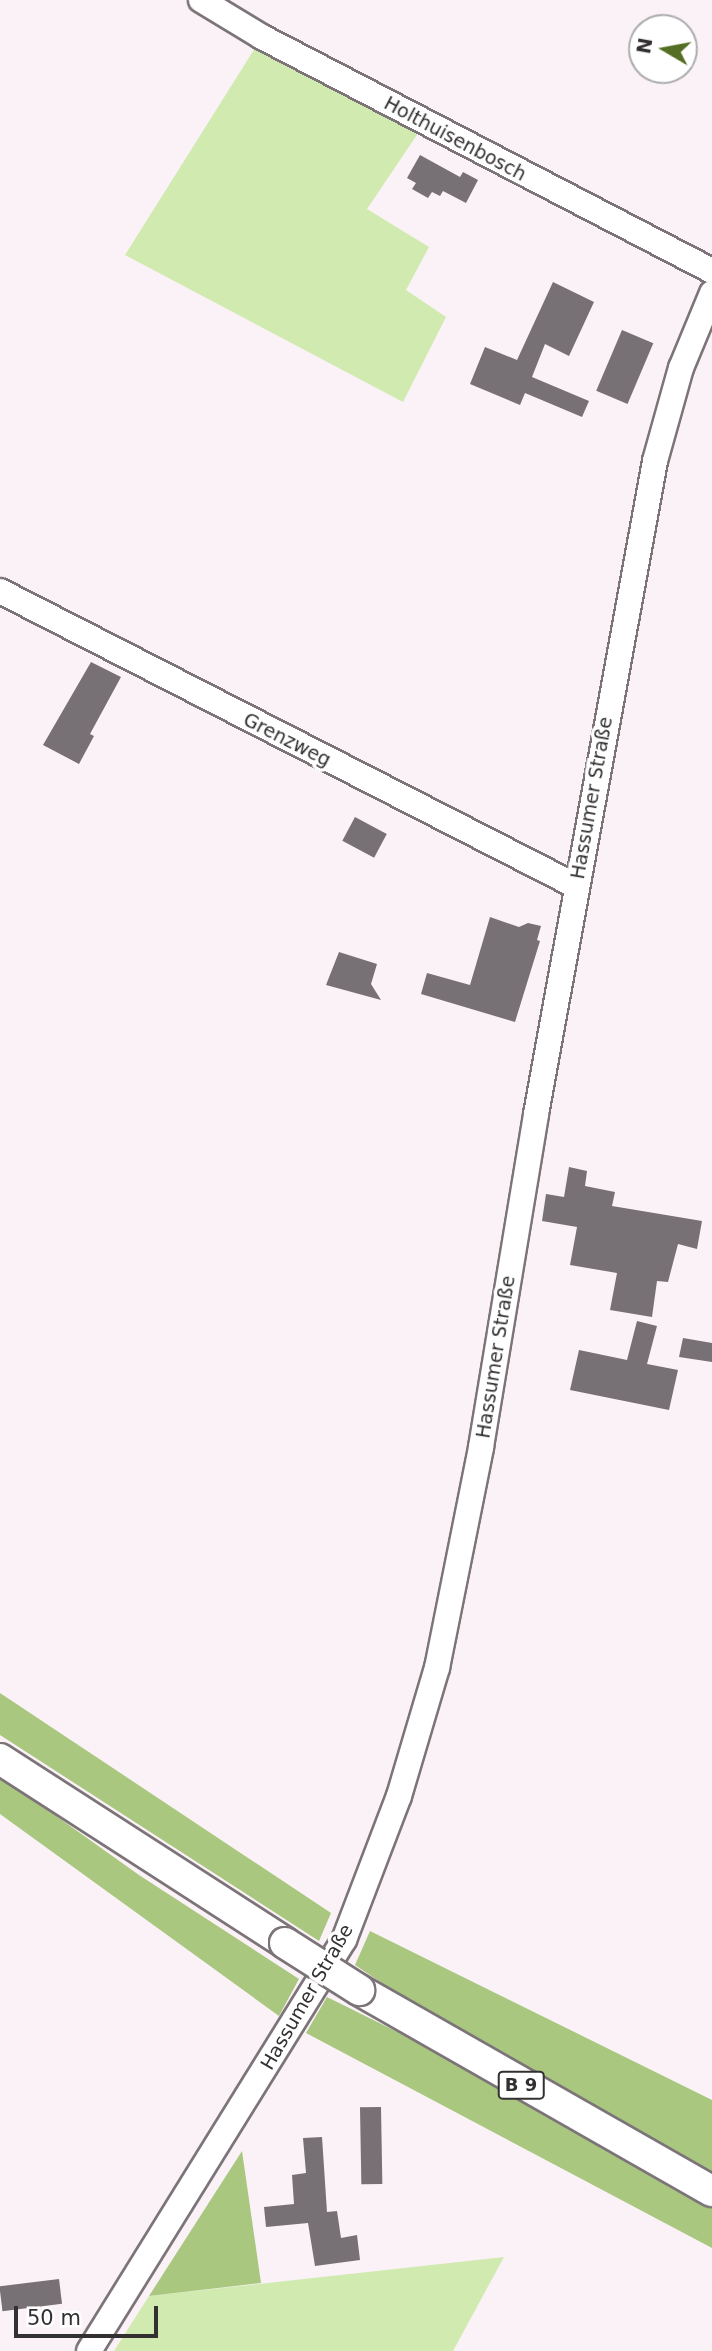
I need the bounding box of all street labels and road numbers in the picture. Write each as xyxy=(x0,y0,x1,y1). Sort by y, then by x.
street label: Holthuisenbosch xyxy=(380,92,530,186)
street label: Grenzweg xyxy=(239,708,335,772)
street label: Hassumer Straße xyxy=(566,715,618,881)
street label: Hassumer Straße xyxy=(472,1274,520,1440)
street label: Hassumer Straße xyxy=(256,1920,358,2074)
road number: B 9 xyxy=(496,2070,546,2099)

